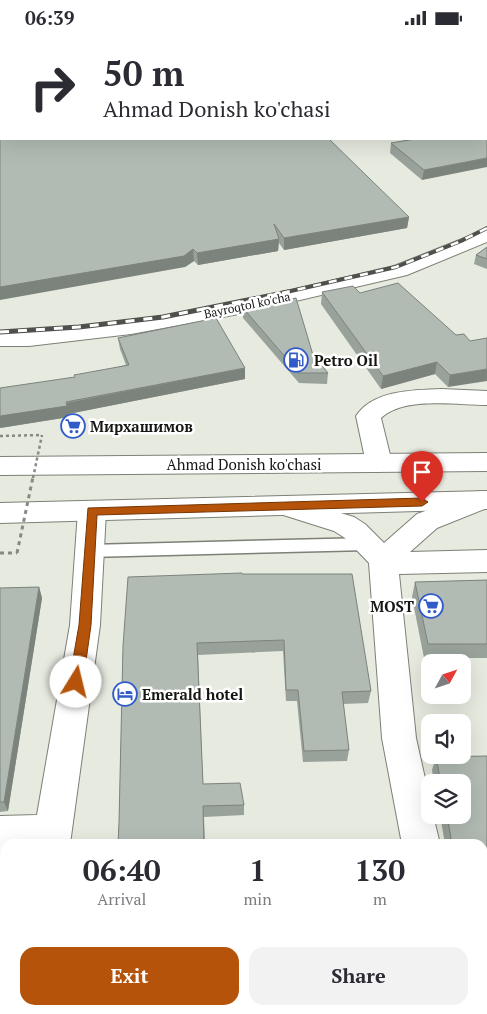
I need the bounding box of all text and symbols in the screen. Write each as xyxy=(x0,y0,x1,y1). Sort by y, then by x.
text: 06:39 xyxy=(25,5,74,30)
text: 50 m xyxy=(103,50,184,96)
icon: right xyxy=(20,55,85,120)
text: Ahmad Donish ko'chasi xyxy=(103,94,331,123)
street label: Bayroqtol ko'cha xyxy=(202,289,292,321)
fuel station icon: Petro Oil xyxy=(283,347,309,373)
place label: Petro Oil xyxy=(314,350,378,370)
supermarket icon: Мирхашимов xyxy=(60,413,86,439)
place label: Мирхашимов xyxy=(90,416,193,436)
pin xyxy=(401,451,443,502)
street label: Ahmad Donish ko'chasi xyxy=(166,454,322,474)
icon: arrive xyxy=(408,458,436,486)
supermarket icon: MOST xyxy=(418,593,444,619)
place label: MOST xyxy=(370,596,414,616)
north arrow xyxy=(421,654,471,704)
map controls xyxy=(421,654,471,824)
position arrow xyxy=(49,655,101,707)
hotel icon: Emerald hotel xyxy=(112,681,138,707)
place label: Emerald hotel xyxy=(142,684,243,704)
button: sound xyxy=(421,714,471,764)
button: layers xyxy=(421,774,471,824)
text: 06:40 xyxy=(83,850,161,890)
text: 1 xyxy=(249,850,266,890)
text: 130 xyxy=(354,850,405,890)
text: Arrival xyxy=(97,888,146,910)
text: min xyxy=(244,888,272,910)
text: m xyxy=(373,888,387,910)
button: Exit xyxy=(20,947,239,1005)
button: Share xyxy=(249,947,468,1005)

